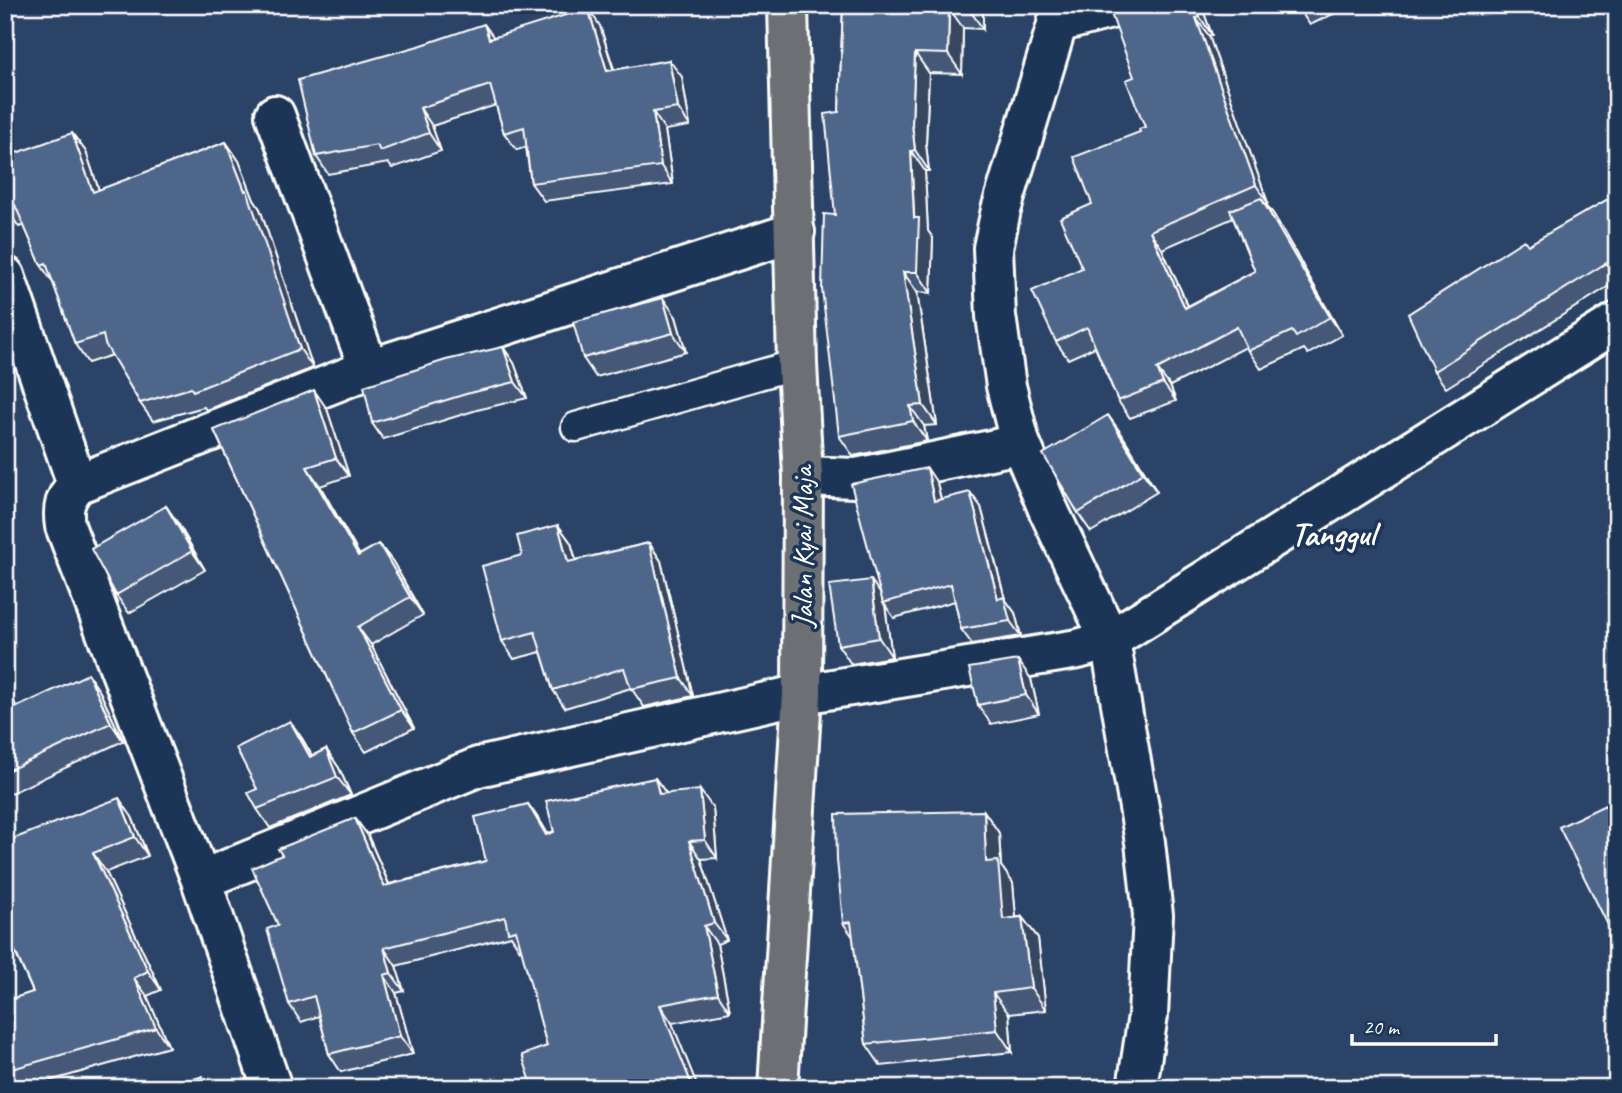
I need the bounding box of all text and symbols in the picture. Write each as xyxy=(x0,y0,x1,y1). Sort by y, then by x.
street label: Jalan Kyai Maja xyxy=(783,464,821,629)
district label: Tanggul xyxy=(1291,513,1381,555)
scale bar xyxy=(1352,1002,1496,1046)
text: 20 m xyxy=(1363,1014,1401,1040)

